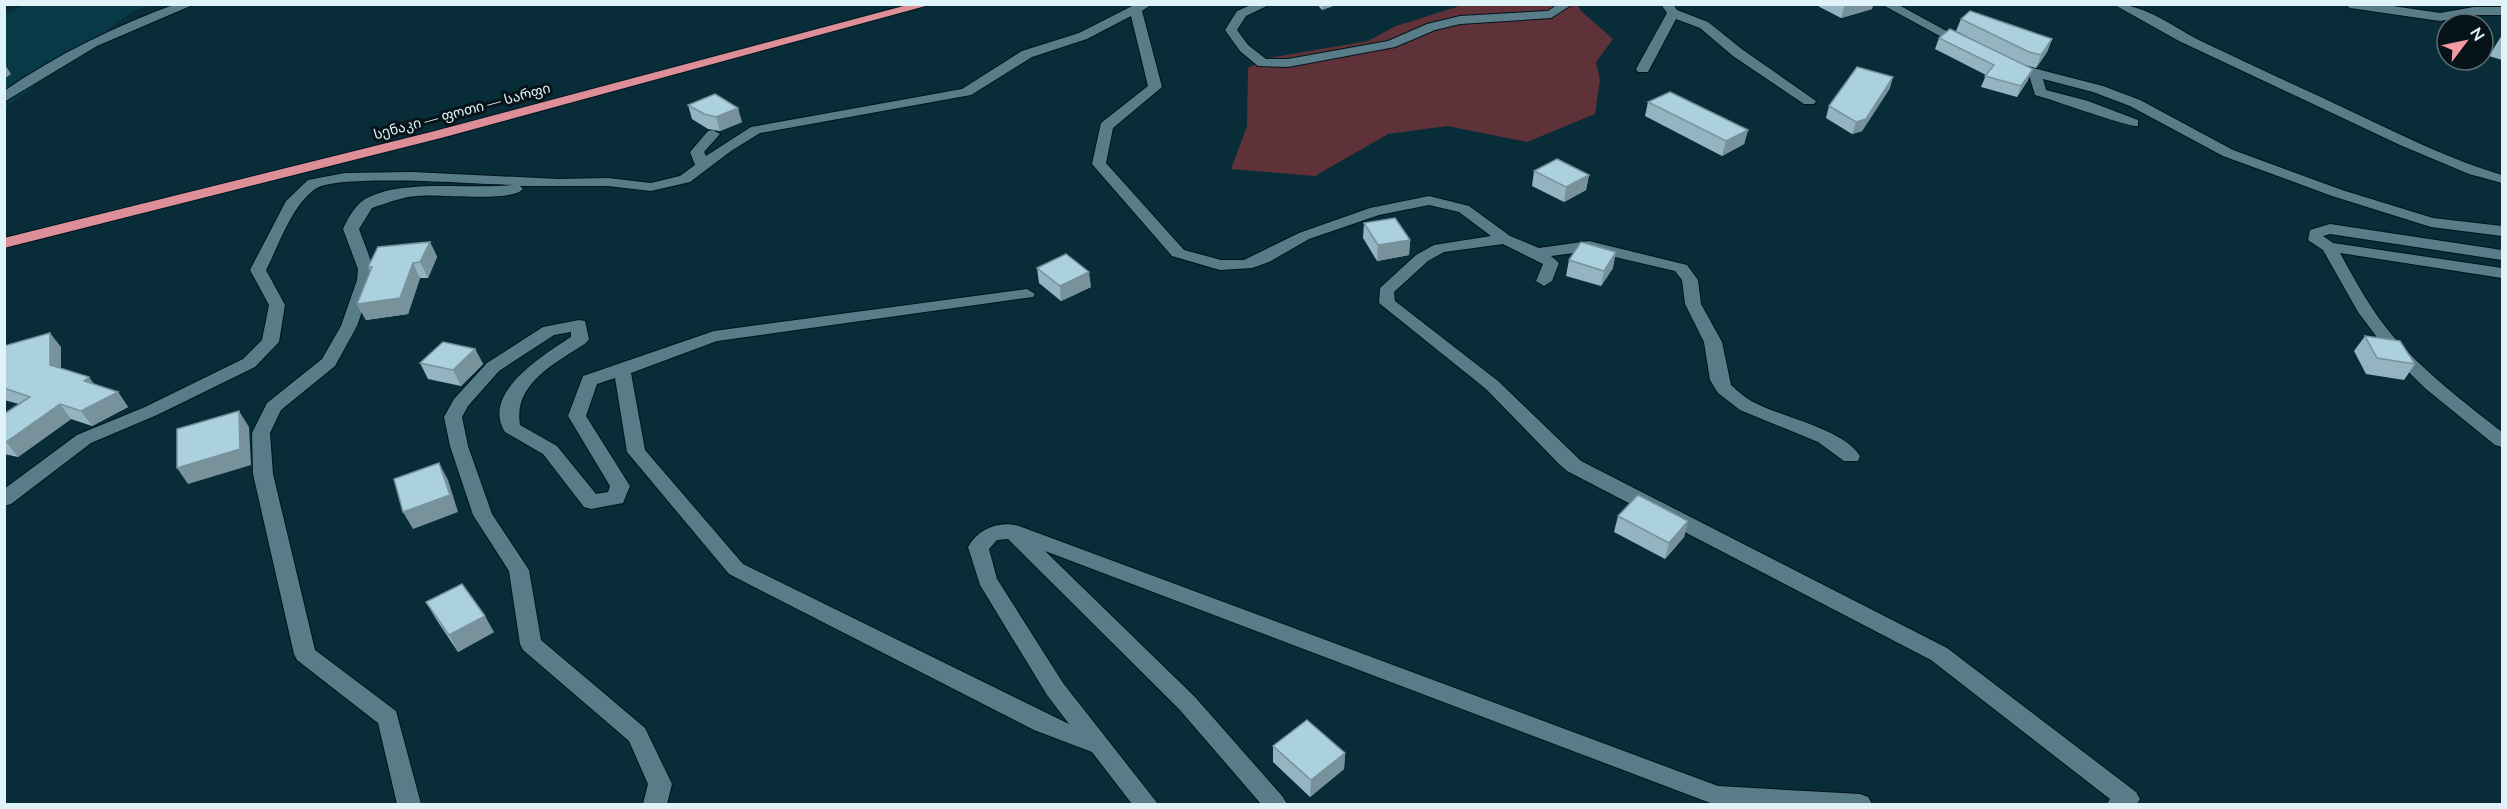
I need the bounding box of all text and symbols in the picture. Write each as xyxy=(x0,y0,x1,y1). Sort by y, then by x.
north arrow xyxy=(2435,12,2495,72)
text: N xyxy=(2466,24,2489,44)
street label: სენაკი — ფოთი — სარფი xyxy=(372,79,552,143)

